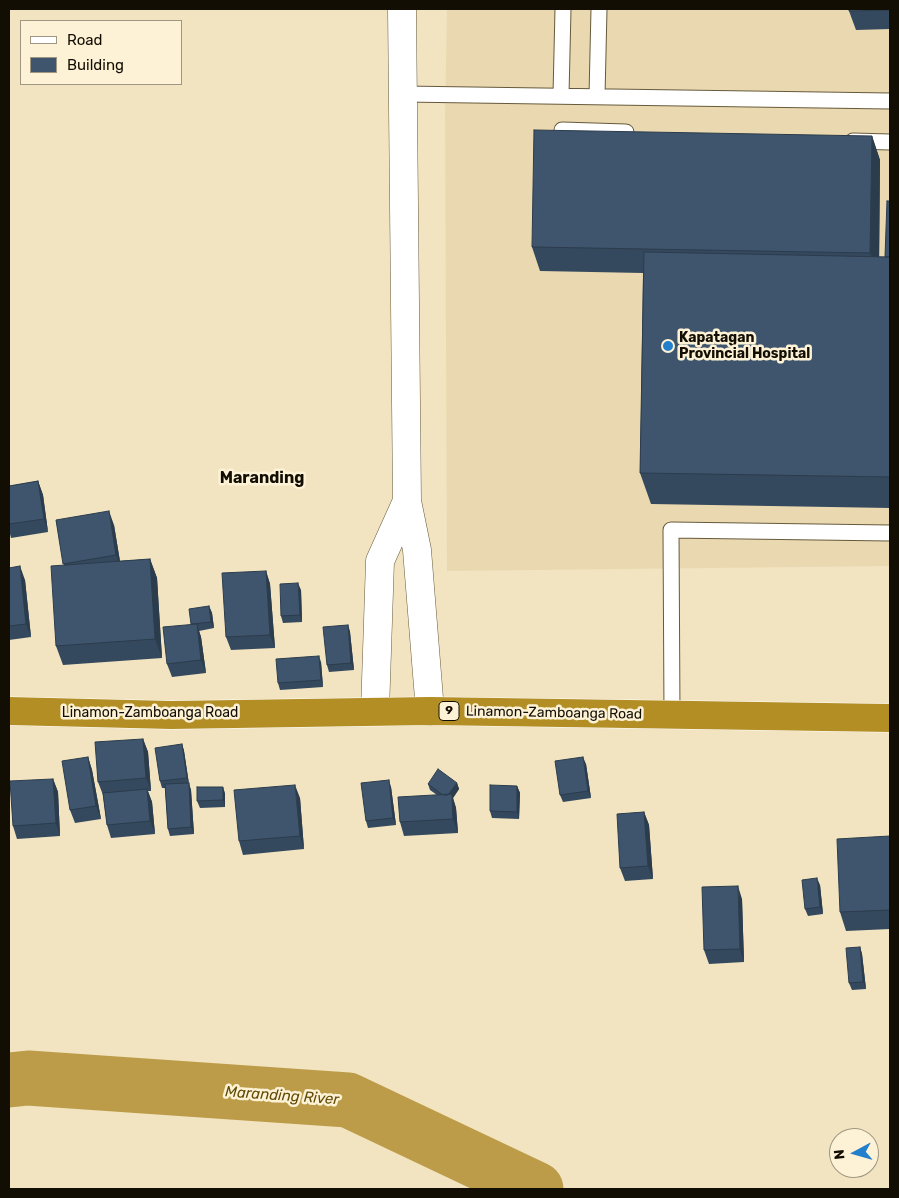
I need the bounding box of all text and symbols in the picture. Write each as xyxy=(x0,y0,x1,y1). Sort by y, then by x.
legend xyxy=(20,20,182,85)
text: Road xyxy=(67,31,103,49)
text: Building xyxy=(67,56,124,74)
place label: Kapatagan Provincial Hospital xyxy=(679,330,810,362)
marker: Kapatagan Provincial Hospital xyxy=(661,339,675,353)
district label: Maranding xyxy=(220,468,304,488)
road number: 9 xyxy=(439,701,459,720)
street label: Linamon-Zamboanga Road xyxy=(466,703,642,723)
street label: Linamon-Zamboanga Road xyxy=(62,705,238,721)
water label: Maranding River xyxy=(224,1083,340,1109)
north arrow xyxy=(829,1128,879,1178)
text: N xyxy=(831,1149,849,1160)

